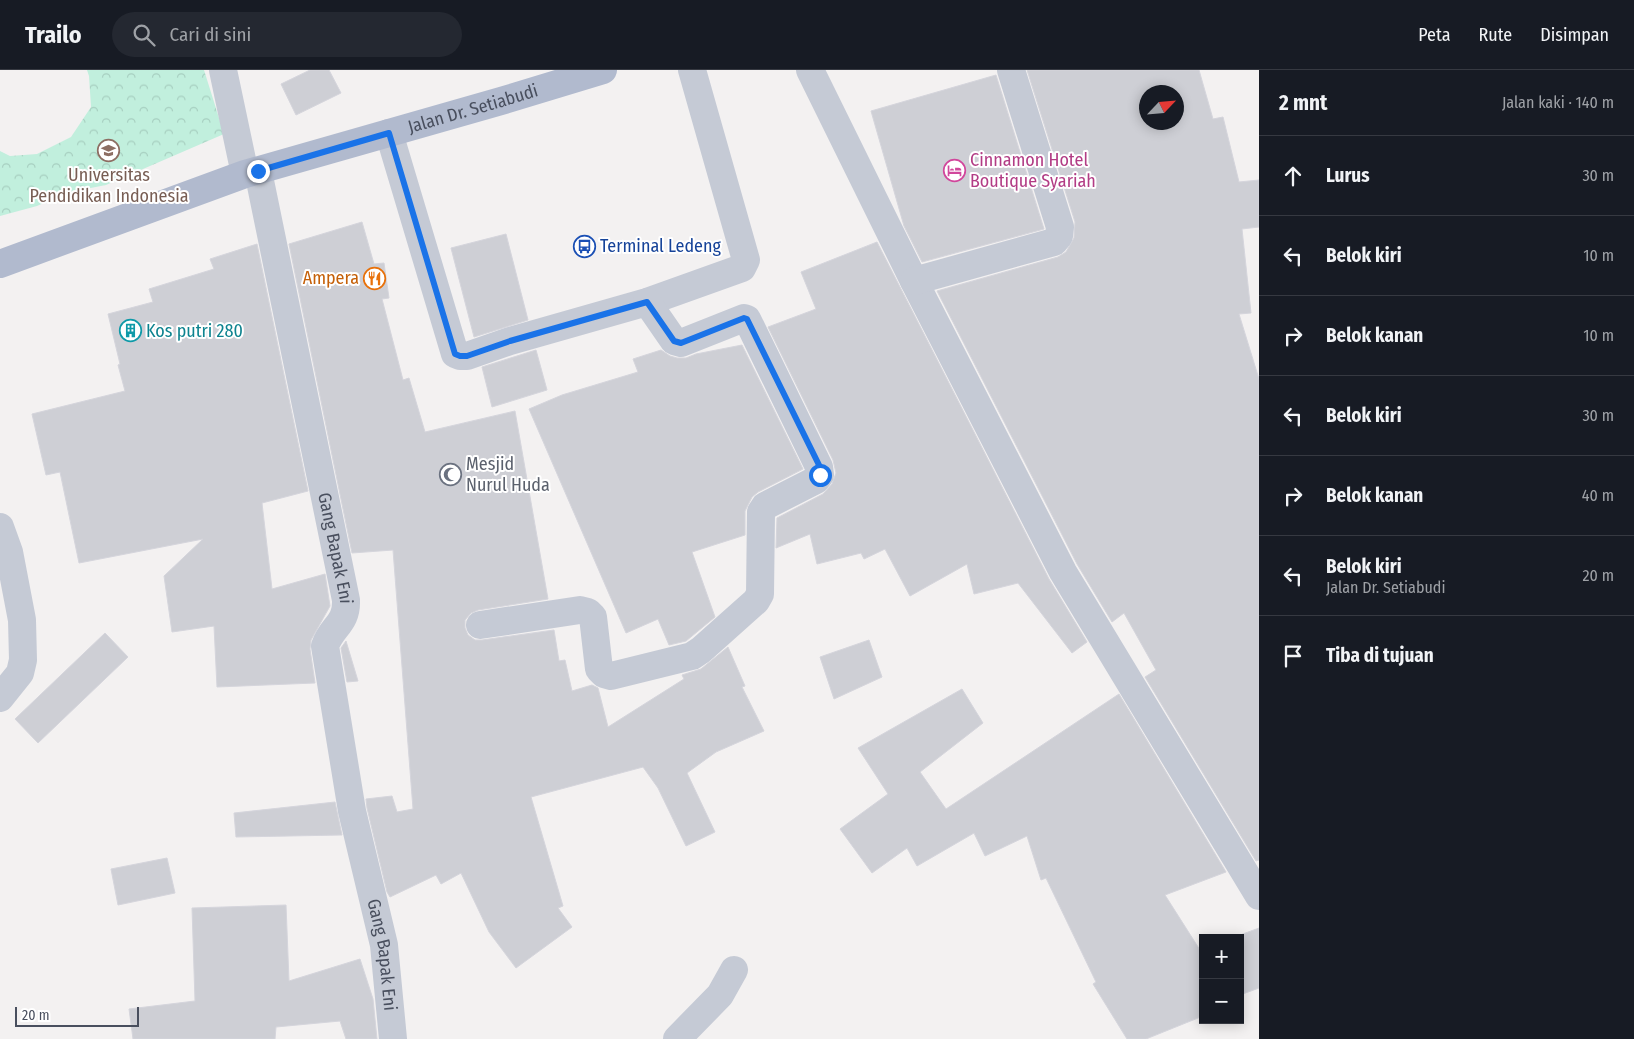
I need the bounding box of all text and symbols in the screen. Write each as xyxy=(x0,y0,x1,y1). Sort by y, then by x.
search box xyxy=(112,12,462,57)
text: Trailo xyxy=(25,21,82,49)
icon: search xyxy=(130,21,158,49)
text: Cari di sini xyxy=(170,23,251,46)
text: Peta xyxy=(1418,24,1450,46)
text: Rute xyxy=(1478,24,1512,46)
text: Disimpan xyxy=(1540,24,1609,46)
street label: Jalan Dr. Setiabudi xyxy=(405,79,541,138)
north arrow xyxy=(1139,85,1184,130)
text: 2 mnt xyxy=(1279,90,1328,116)
text: Jalan kaki · 140 m xyxy=(1502,93,1614,112)
school or university icon: Universitas Pendidikan Indonesia xyxy=(97,138,121,162)
place label: Cinnamon Hotel Boutique Syariah xyxy=(970,149,1096,192)
hotel icon: Cinnamon Hotel Boutique Syariah xyxy=(942,158,966,182)
route end xyxy=(247,160,270,183)
icon: ahead xyxy=(1279,162,1307,190)
place label: Universitas Pendidikan Indonesia xyxy=(29,164,189,207)
text: Lurus xyxy=(1326,164,1370,187)
text: 30 m xyxy=(1582,166,1614,185)
bus stop icon: Terminal Ledeng xyxy=(572,234,596,258)
place label: Terminal Ledeng xyxy=(600,235,721,257)
icon: left xyxy=(1279,242,1307,270)
text: Belok kiri xyxy=(1326,244,1402,267)
text: 10 m xyxy=(1583,246,1614,265)
restaurant icon: Ampera xyxy=(363,266,387,290)
place label: Ampera xyxy=(303,267,359,289)
building icon: Kos putri 280 xyxy=(118,319,142,343)
place label: Kos putri 280 xyxy=(146,320,243,342)
icon: right xyxy=(1279,322,1307,350)
text: Belok kanan xyxy=(1326,324,1423,347)
text: 10 m xyxy=(1583,326,1614,345)
icon: left xyxy=(1279,402,1307,430)
text: Belok kiri xyxy=(1326,404,1402,427)
text: 30 m xyxy=(1582,406,1614,425)
place label: Mesjid Nurul Huda xyxy=(466,453,550,496)
mosque icon: Mesjid Nurul Huda xyxy=(438,462,462,486)
route start xyxy=(809,464,832,487)
icon: right xyxy=(1279,482,1307,510)
text: Belok kanan xyxy=(1326,484,1423,507)
text: 40 m xyxy=(1582,486,1614,505)
street label: Gang Bapak Eni xyxy=(313,490,357,604)
text: Belok kiri xyxy=(1326,555,1402,578)
icon: left xyxy=(1279,562,1307,590)
text: 20 m xyxy=(1583,566,1614,585)
text: Jalan Dr. Setiabudi xyxy=(1326,578,1445,597)
icon: arrive xyxy=(1279,642,1307,670)
text: Tiba di tujuan xyxy=(1326,644,1434,667)
street label: Gang Bapak Eni xyxy=(362,897,401,1012)
map controls xyxy=(1199,934,1244,1024)
button: + xyxy=(1199,934,1244,979)
button: − xyxy=(1199,979,1244,1024)
scale bar xyxy=(15,1004,139,1027)
text: 20 m xyxy=(22,1007,50,1024)

